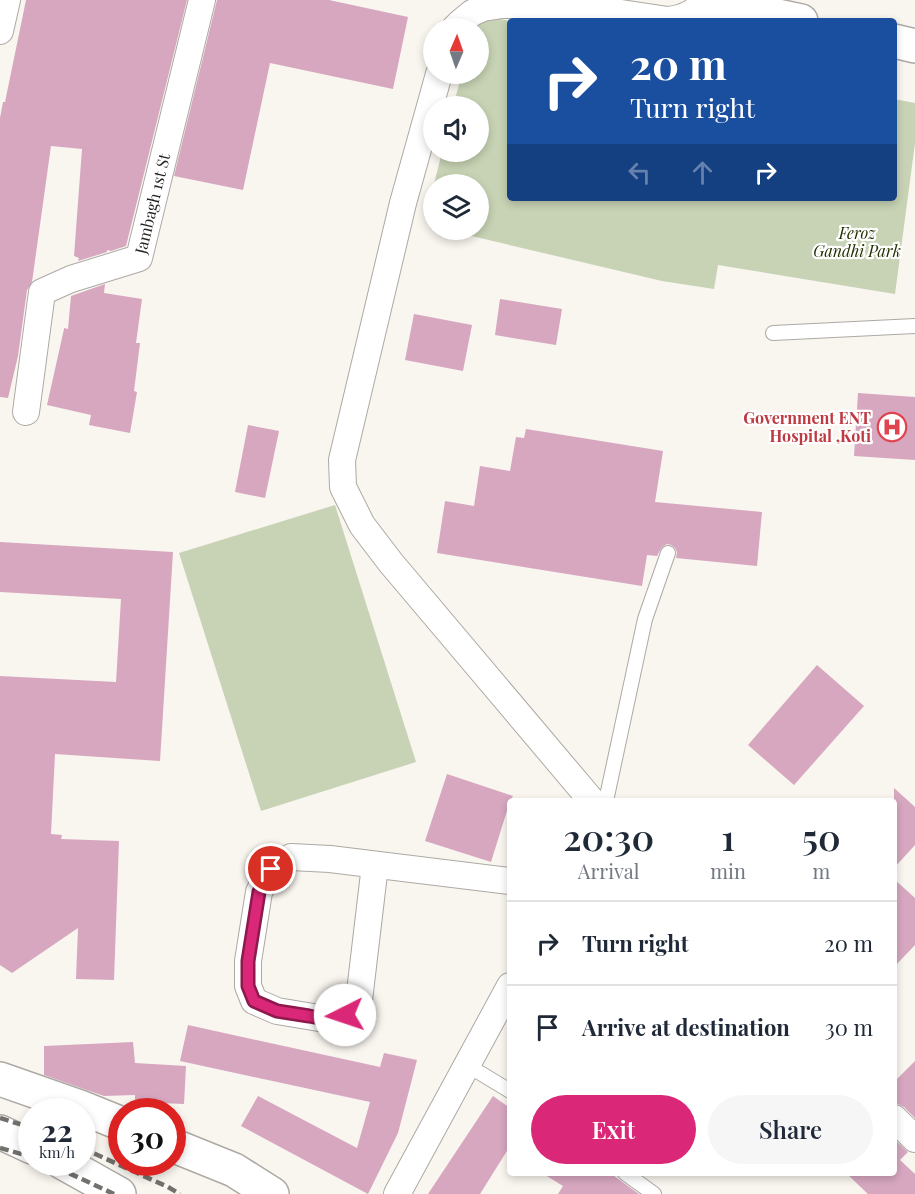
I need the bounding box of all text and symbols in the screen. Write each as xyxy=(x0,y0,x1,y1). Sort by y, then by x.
north arrow xyxy=(423,18,489,84)
map controls xyxy=(423,18,489,240)
text: 20 m xyxy=(630,35,727,91)
icon: right xyxy=(531,42,609,120)
text: Turn right xyxy=(630,89,755,125)
button: sound xyxy=(423,96,489,162)
street label: Jambagh 1st St xyxy=(129,151,174,257)
icon: left xyxy=(623,156,656,189)
icon: ahead xyxy=(686,156,719,189)
icon: right xyxy=(749,156,782,189)
button: layers xyxy=(423,174,489,240)
park label: Feroz Gandhi Park xyxy=(813,222,901,261)
place label: Government ENT Hospital ,Koti xyxy=(743,407,871,446)
hospital icon: Government ENT Hospital ,Koti xyxy=(876,411,908,443)
text: 20:30 xyxy=(563,812,654,860)
text: 1 xyxy=(721,812,735,860)
text: 50 xyxy=(802,812,841,860)
pin xyxy=(245,843,296,894)
icon: arrive xyxy=(254,852,287,885)
text: Arrival xyxy=(578,857,639,884)
text: min xyxy=(710,857,746,884)
text: m xyxy=(813,857,830,884)
icon: right xyxy=(531,927,564,960)
text: Turn right xyxy=(582,928,688,958)
text: 20 m xyxy=(824,928,873,958)
position arrow xyxy=(313,983,377,1047)
icon: arrive xyxy=(531,1011,564,1044)
text: Arrive at destination xyxy=(582,1012,790,1042)
text: 30 m xyxy=(825,1012,873,1042)
button: Exit xyxy=(531,1095,696,1164)
button: Share xyxy=(708,1095,873,1164)
speed limit sign: 30 xyxy=(108,1098,186,1176)
text: 22 xyxy=(41,1110,73,1150)
text: km/h xyxy=(39,1142,75,1162)

